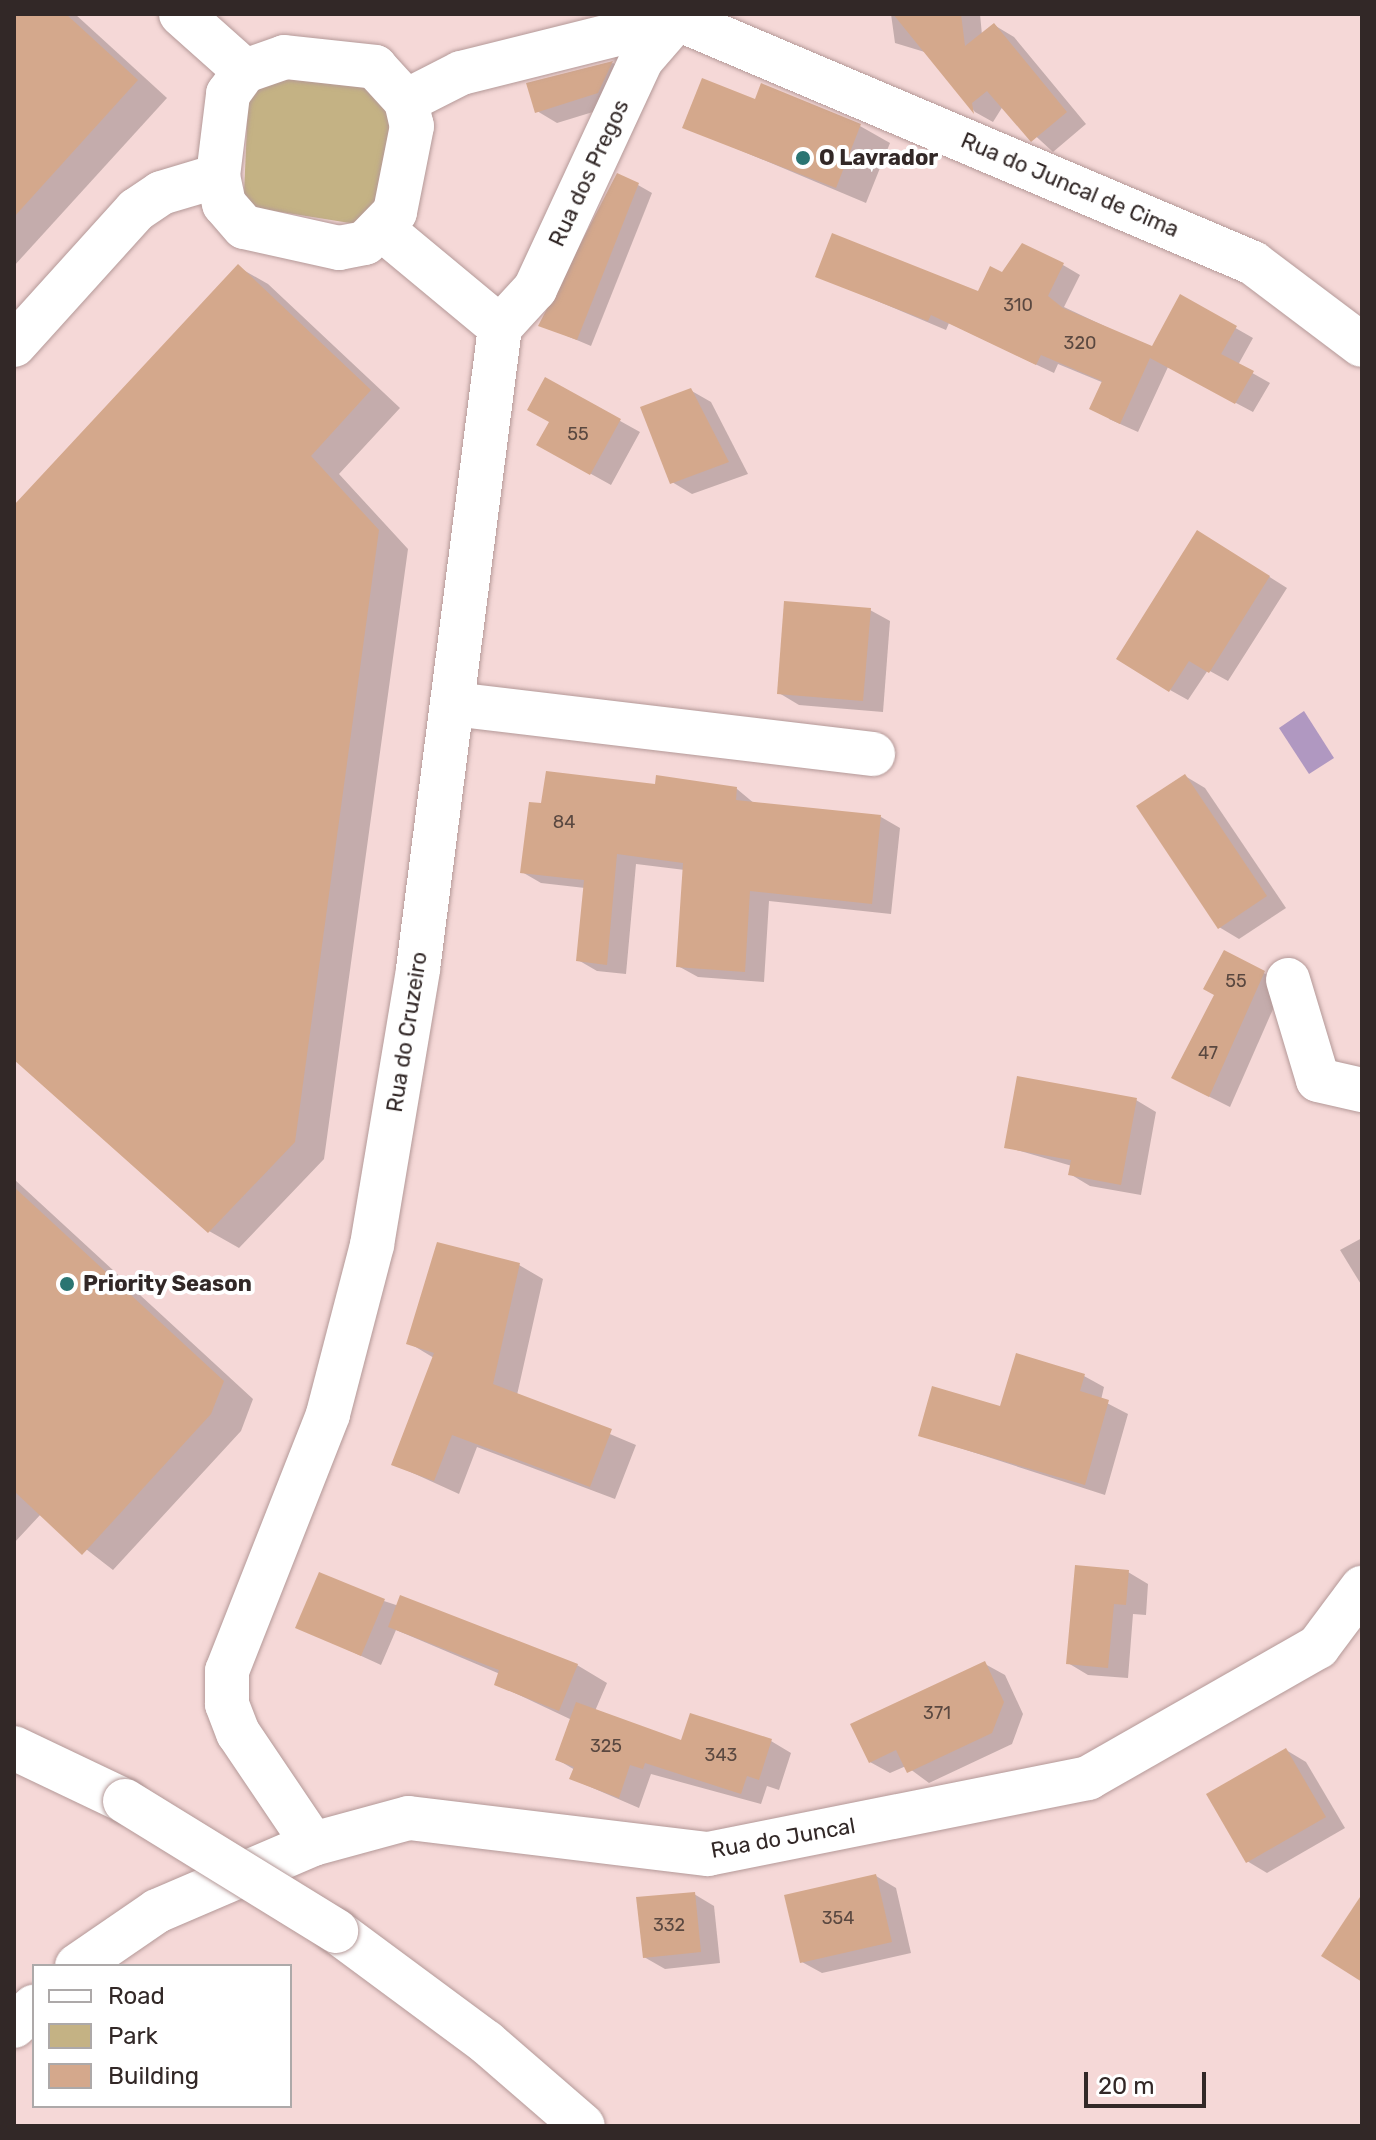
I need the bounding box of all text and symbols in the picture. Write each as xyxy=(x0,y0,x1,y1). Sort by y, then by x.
street label: Rua dos Pregos xyxy=(543,95,635,251)
street label: Rua do Juncal de Cima xyxy=(957,127,1183,243)
place label: O Lavrador xyxy=(819,145,938,171)
marker: O Lavrador xyxy=(794,149,812,167)
house number: 310 xyxy=(1003,294,1033,316)
house number: 320 xyxy=(1064,332,1096,354)
house number: 55 xyxy=(567,423,589,445)
house number: 84 xyxy=(553,811,575,833)
street label: Rua do Cruzeiro xyxy=(381,950,433,1114)
house number: 55 xyxy=(1225,970,1247,992)
house number: 47 xyxy=(1198,1042,1218,1064)
place label: Priority Season xyxy=(83,1271,252,1297)
marker: Priority Season xyxy=(58,1275,76,1293)
house number: 371 xyxy=(923,1702,951,1724)
house number: 325 xyxy=(590,1735,622,1757)
house number: 343 xyxy=(705,1744,737,1766)
street label: Rua do Juncal xyxy=(709,1812,857,1864)
house number: 354 xyxy=(822,1907,854,1929)
house number: 332 xyxy=(653,1914,685,1936)
legend xyxy=(32,1964,292,2108)
text: Road xyxy=(108,1982,165,2010)
text: Park xyxy=(108,2022,158,2050)
scale bar xyxy=(1088,2056,1210,2106)
text: Building xyxy=(108,2062,199,2090)
text: 20 m xyxy=(1098,2072,1155,2100)

